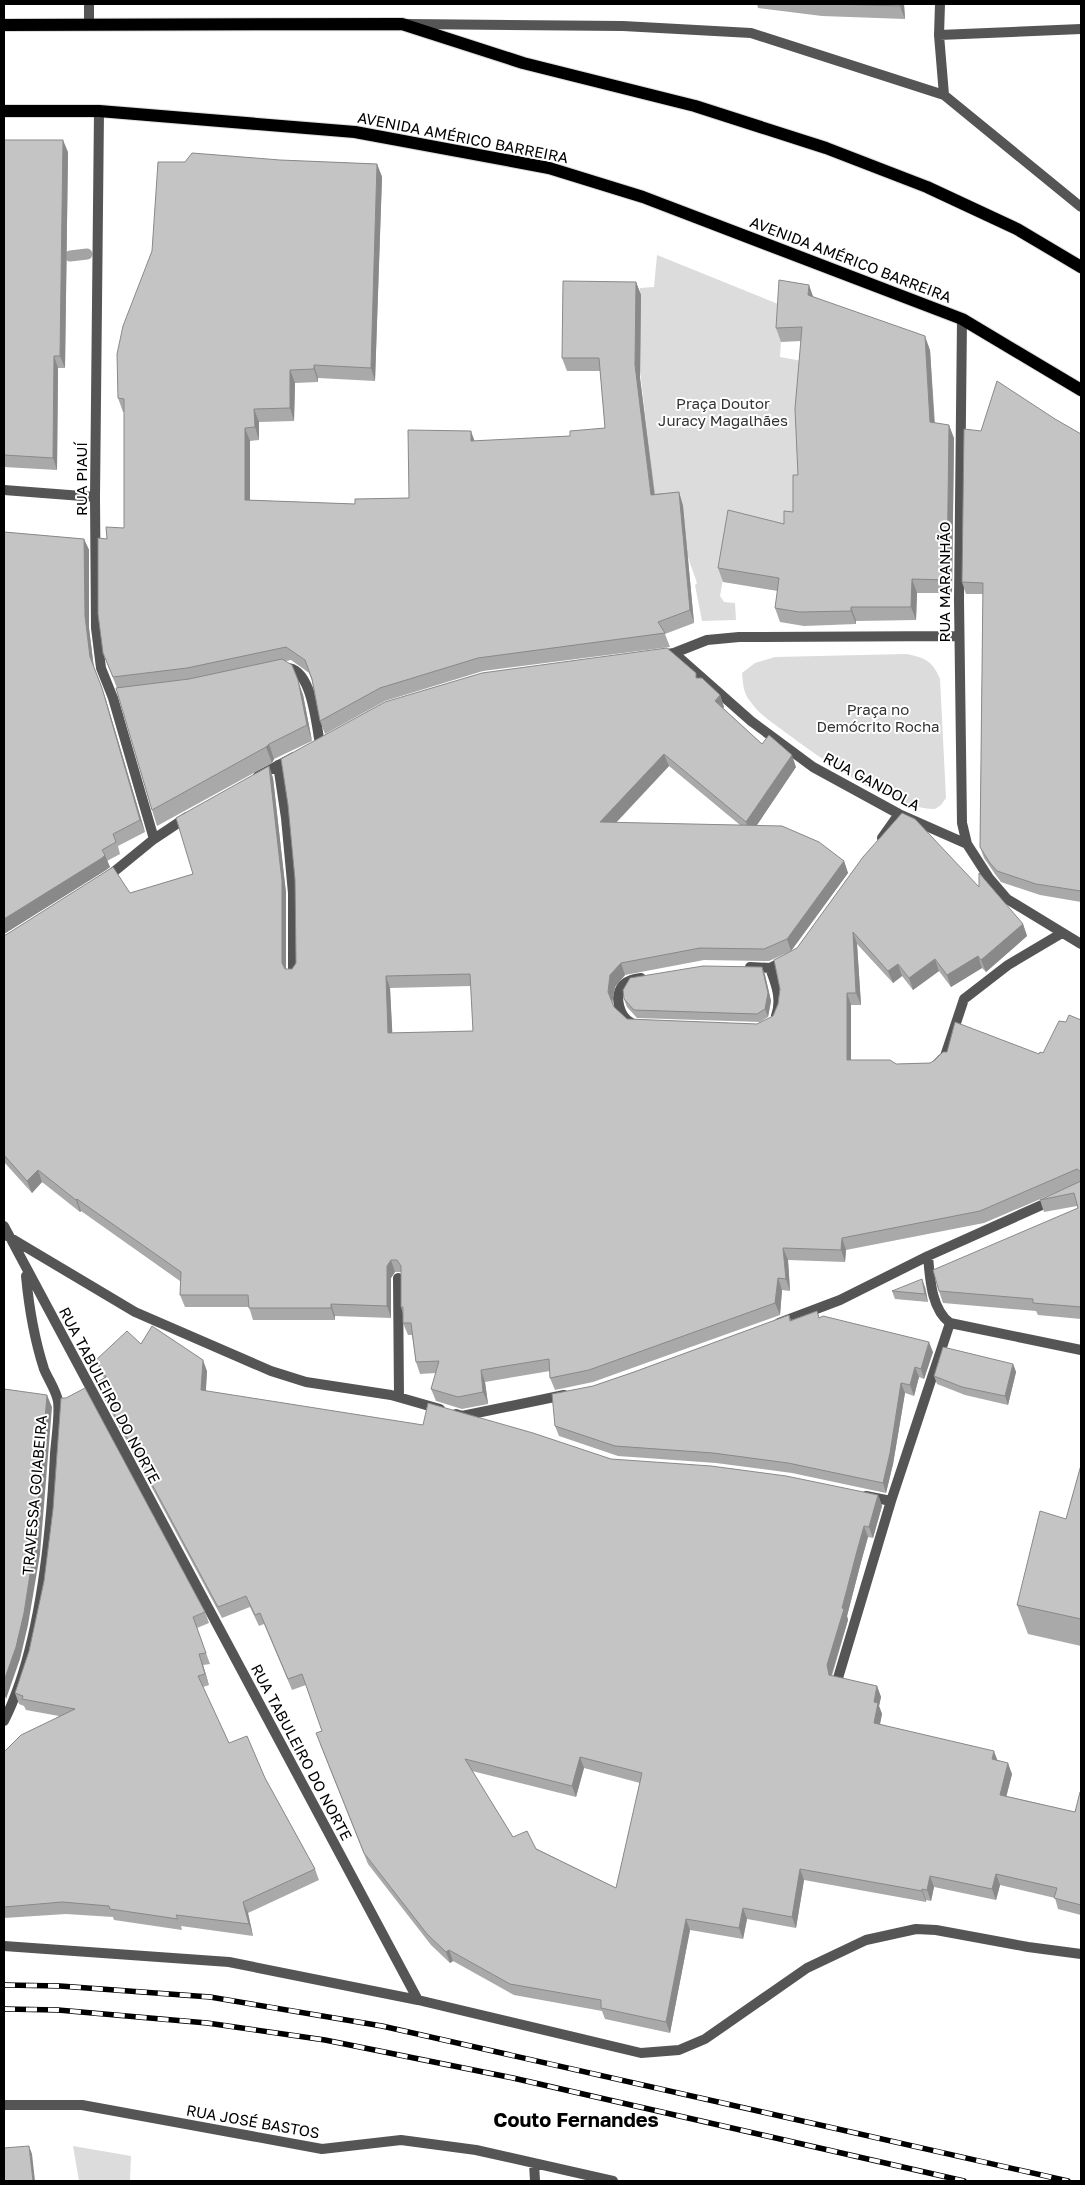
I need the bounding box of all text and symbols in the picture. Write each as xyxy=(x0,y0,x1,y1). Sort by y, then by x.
street label: AVENIDA AMÉRICO BARREIRA xyxy=(356,108,570,166)
street label: AVENIDA AMÉRICO BARREIRA xyxy=(748,212,954,306)
park label: Praça Doutor Juracy Magalhães xyxy=(658,394,788,429)
street label: RUA PIAUÍ xyxy=(72,441,90,516)
street label: RUA MARANHÃO xyxy=(935,521,953,643)
park label: Praça no Demócrito Rocha xyxy=(816,700,940,735)
street label: RUA GANDOLA xyxy=(821,748,923,814)
street label: RUA TABULEIRO DO NORTE xyxy=(56,1304,164,1486)
street label: TRAVESSA GOIABEIRA xyxy=(18,1414,50,1576)
street label: RUA TABULEIRO DO NORTE xyxy=(248,1661,356,1843)
street label: RUA JOSÉ BASTOS xyxy=(185,2100,321,2142)
district label: Couto Fernandes xyxy=(493,2107,659,2131)

